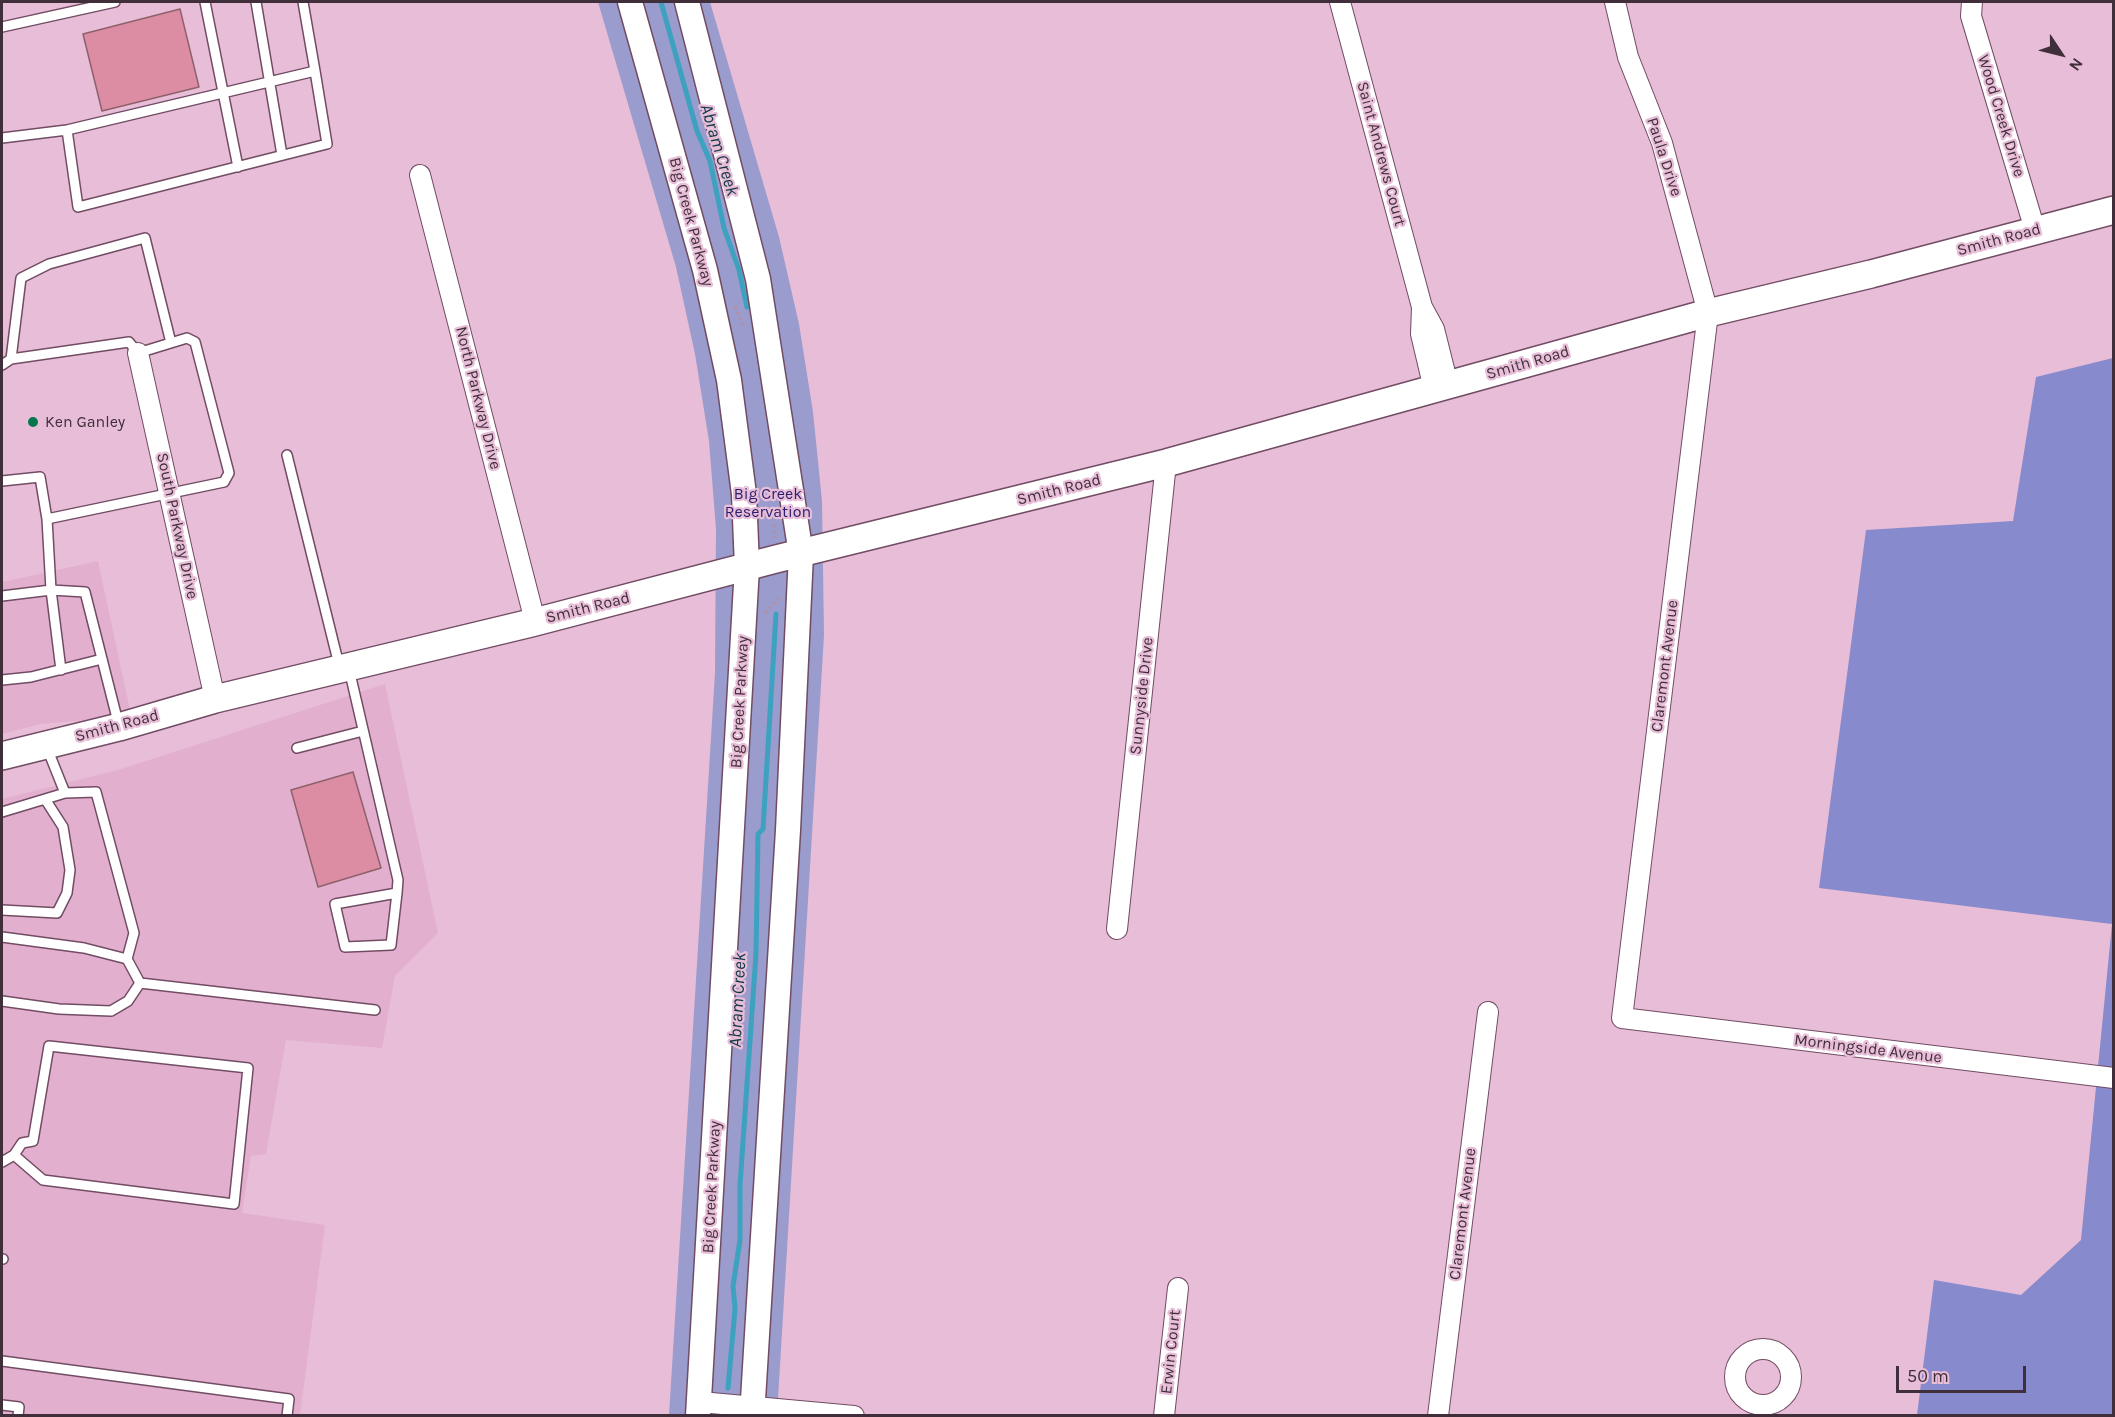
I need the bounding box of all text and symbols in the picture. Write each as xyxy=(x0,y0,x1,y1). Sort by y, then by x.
north arrow xyxy=(2031,24,2091,84)
street label: Wood Creek Drive xyxy=(1973,53,2029,179)
text: N xyxy=(2065,54,2087,75)
street label: Saint Andrews Court xyxy=(1352,80,1410,228)
water label: Abram Creek xyxy=(695,101,743,199)
street label: Paula Drive xyxy=(1642,115,1686,199)
street label: Big Creek Parkway xyxy=(665,155,717,289)
street label: Smith Road xyxy=(1955,220,2043,260)
street label: North Parkway Drive xyxy=(451,325,505,471)
street label: Smith Road xyxy=(1484,342,1572,384)
place label: Ken Ganley xyxy=(45,412,125,432)
marker: Ken Ganley xyxy=(26,415,40,429)
street label: South Parkway Drive xyxy=(152,451,202,601)
street label: Smith Road xyxy=(1015,470,1103,510)
park label: Big Creek Reservation xyxy=(725,484,811,522)
street label: Smith Road xyxy=(544,588,632,628)
street label: Claremont Avenue xyxy=(1647,599,1683,733)
street label: Big Creek Parkway xyxy=(727,635,753,769)
street label: Sunnyside Drive xyxy=(1126,636,1158,756)
street label: Smith Road xyxy=(73,706,161,746)
water label: Abram Creek xyxy=(725,952,751,1048)
street label: Morningside Avenue xyxy=(1793,1030,1943,1068)
street label: Big Creek Parkway xyxy=(699,1120,725,1254)
street label: Claremont Avenue xyxy=(1445,1147,1481,1281)
street label: Erwin Court xyxy=(1157,1309,1185,1395)
scale bar xyxy=(1899,1354,2030,1392)
text: 50 m xyxy=(1907,1365,1949,1387)

